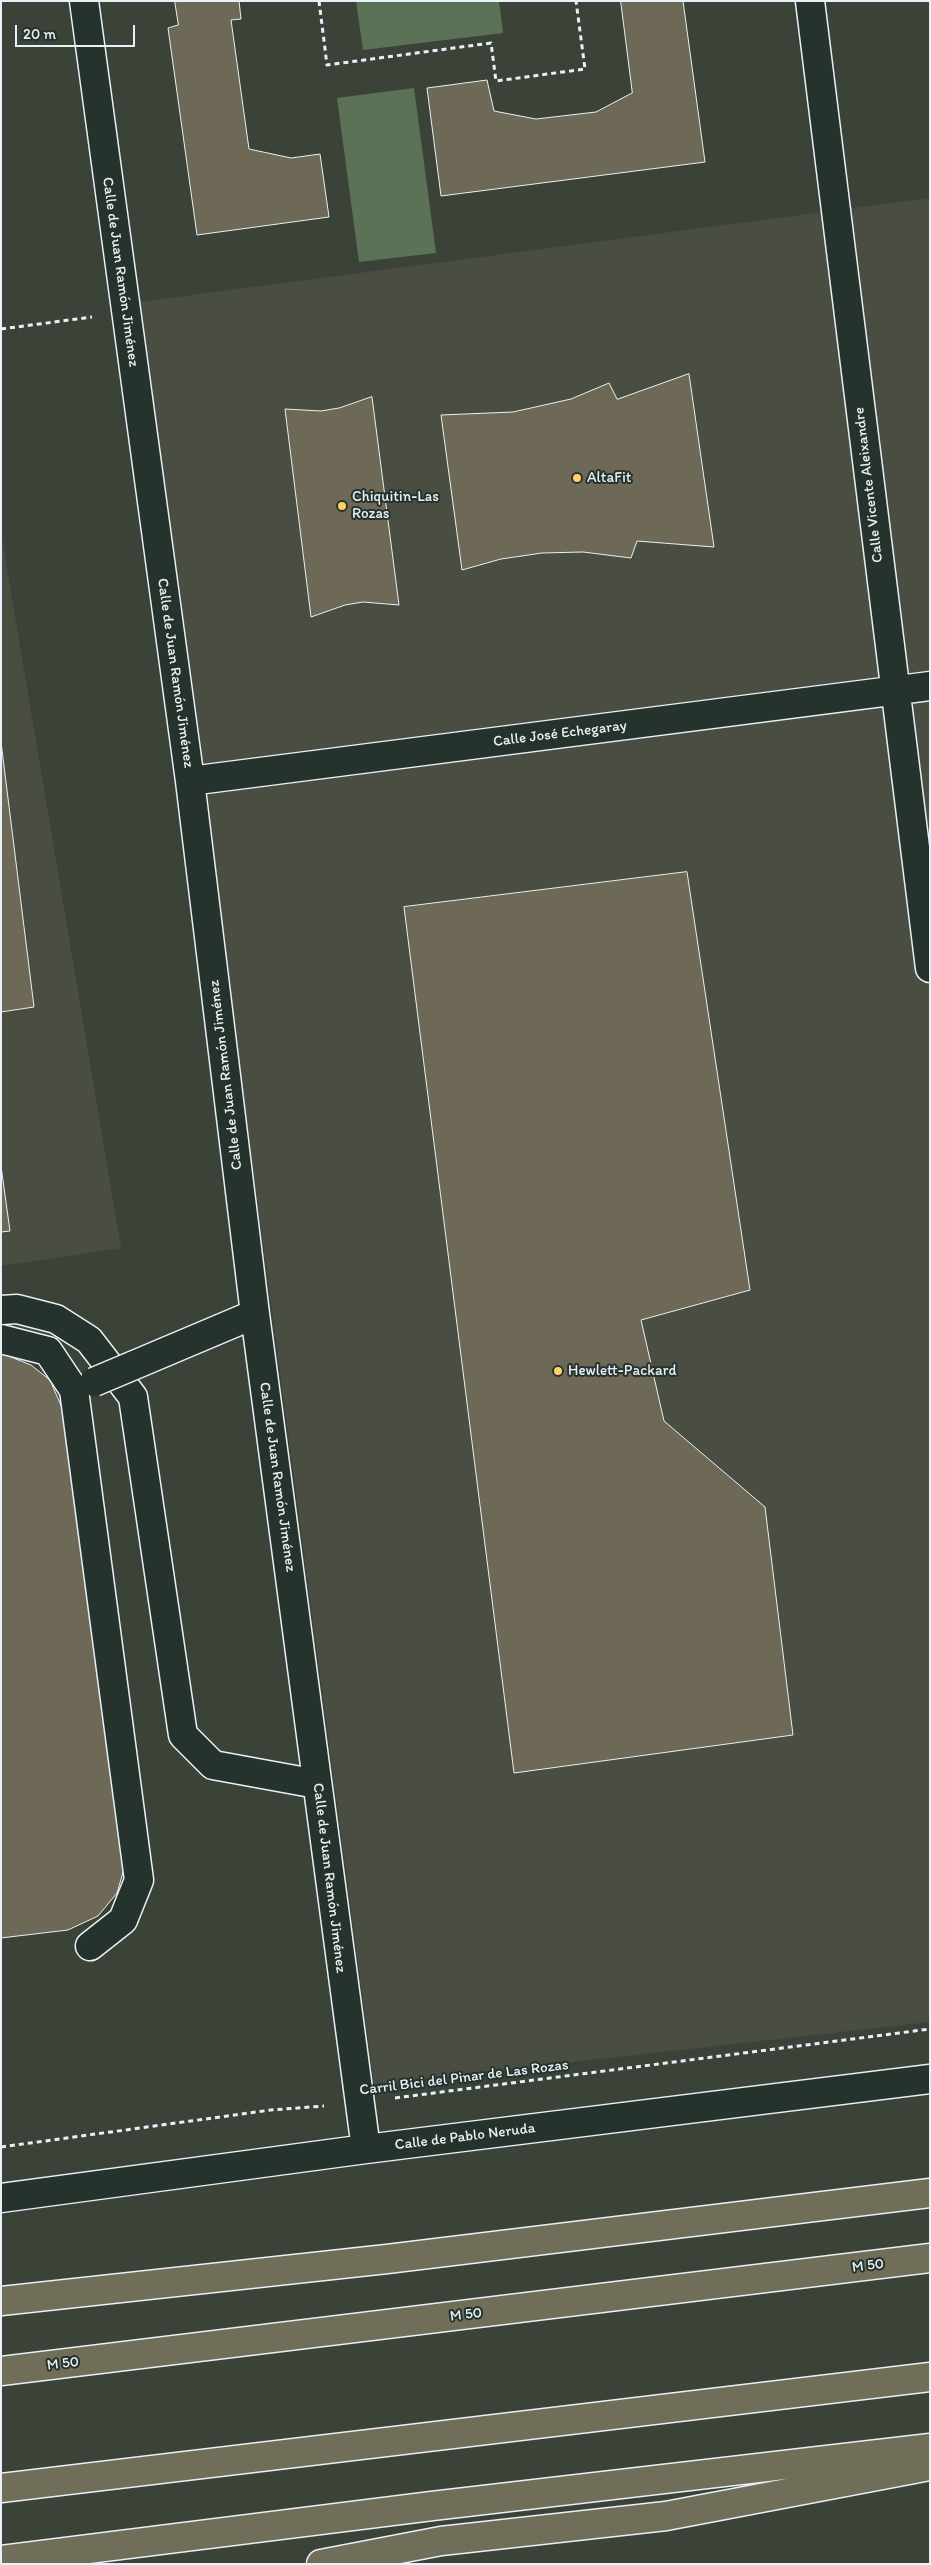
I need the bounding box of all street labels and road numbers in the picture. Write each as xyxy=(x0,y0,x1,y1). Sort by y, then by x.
street label: Calle de Juan Ramón Jiménez xyxy=(98,176,142,368)
street label: Calle Vicente Aleixandre xyxy=(851,406,887,564)
street label: Calle de Juan Ramón Jiménez xyxy=(153,577,197,769)
street label: Calle José Echegaray xyxy=(492,717,628,751)
street label: Calle de Juan Ramón Jiménez xyxy=(205,979,247,1171)
street label: Calle de Juan Ramón Jiménez xyxy=(255,1381,299,1573)
street label: Calle de Juan Ramón Jiménez xyxy=(308,1782,350,1974)
street label: Carril Bici del Pinar de Las Rozas xyxy=(359,2056,569,2100)
street label: Calle de Pablo Neruda xyxy=(394,2119,536,2155)
street label: M 50 xyxy=(851,2255,885,2277)
street label: M 50 xyxy=(449,2304,483,2326)
street label: M 50 xyxy=(46,2353,80,2375)

